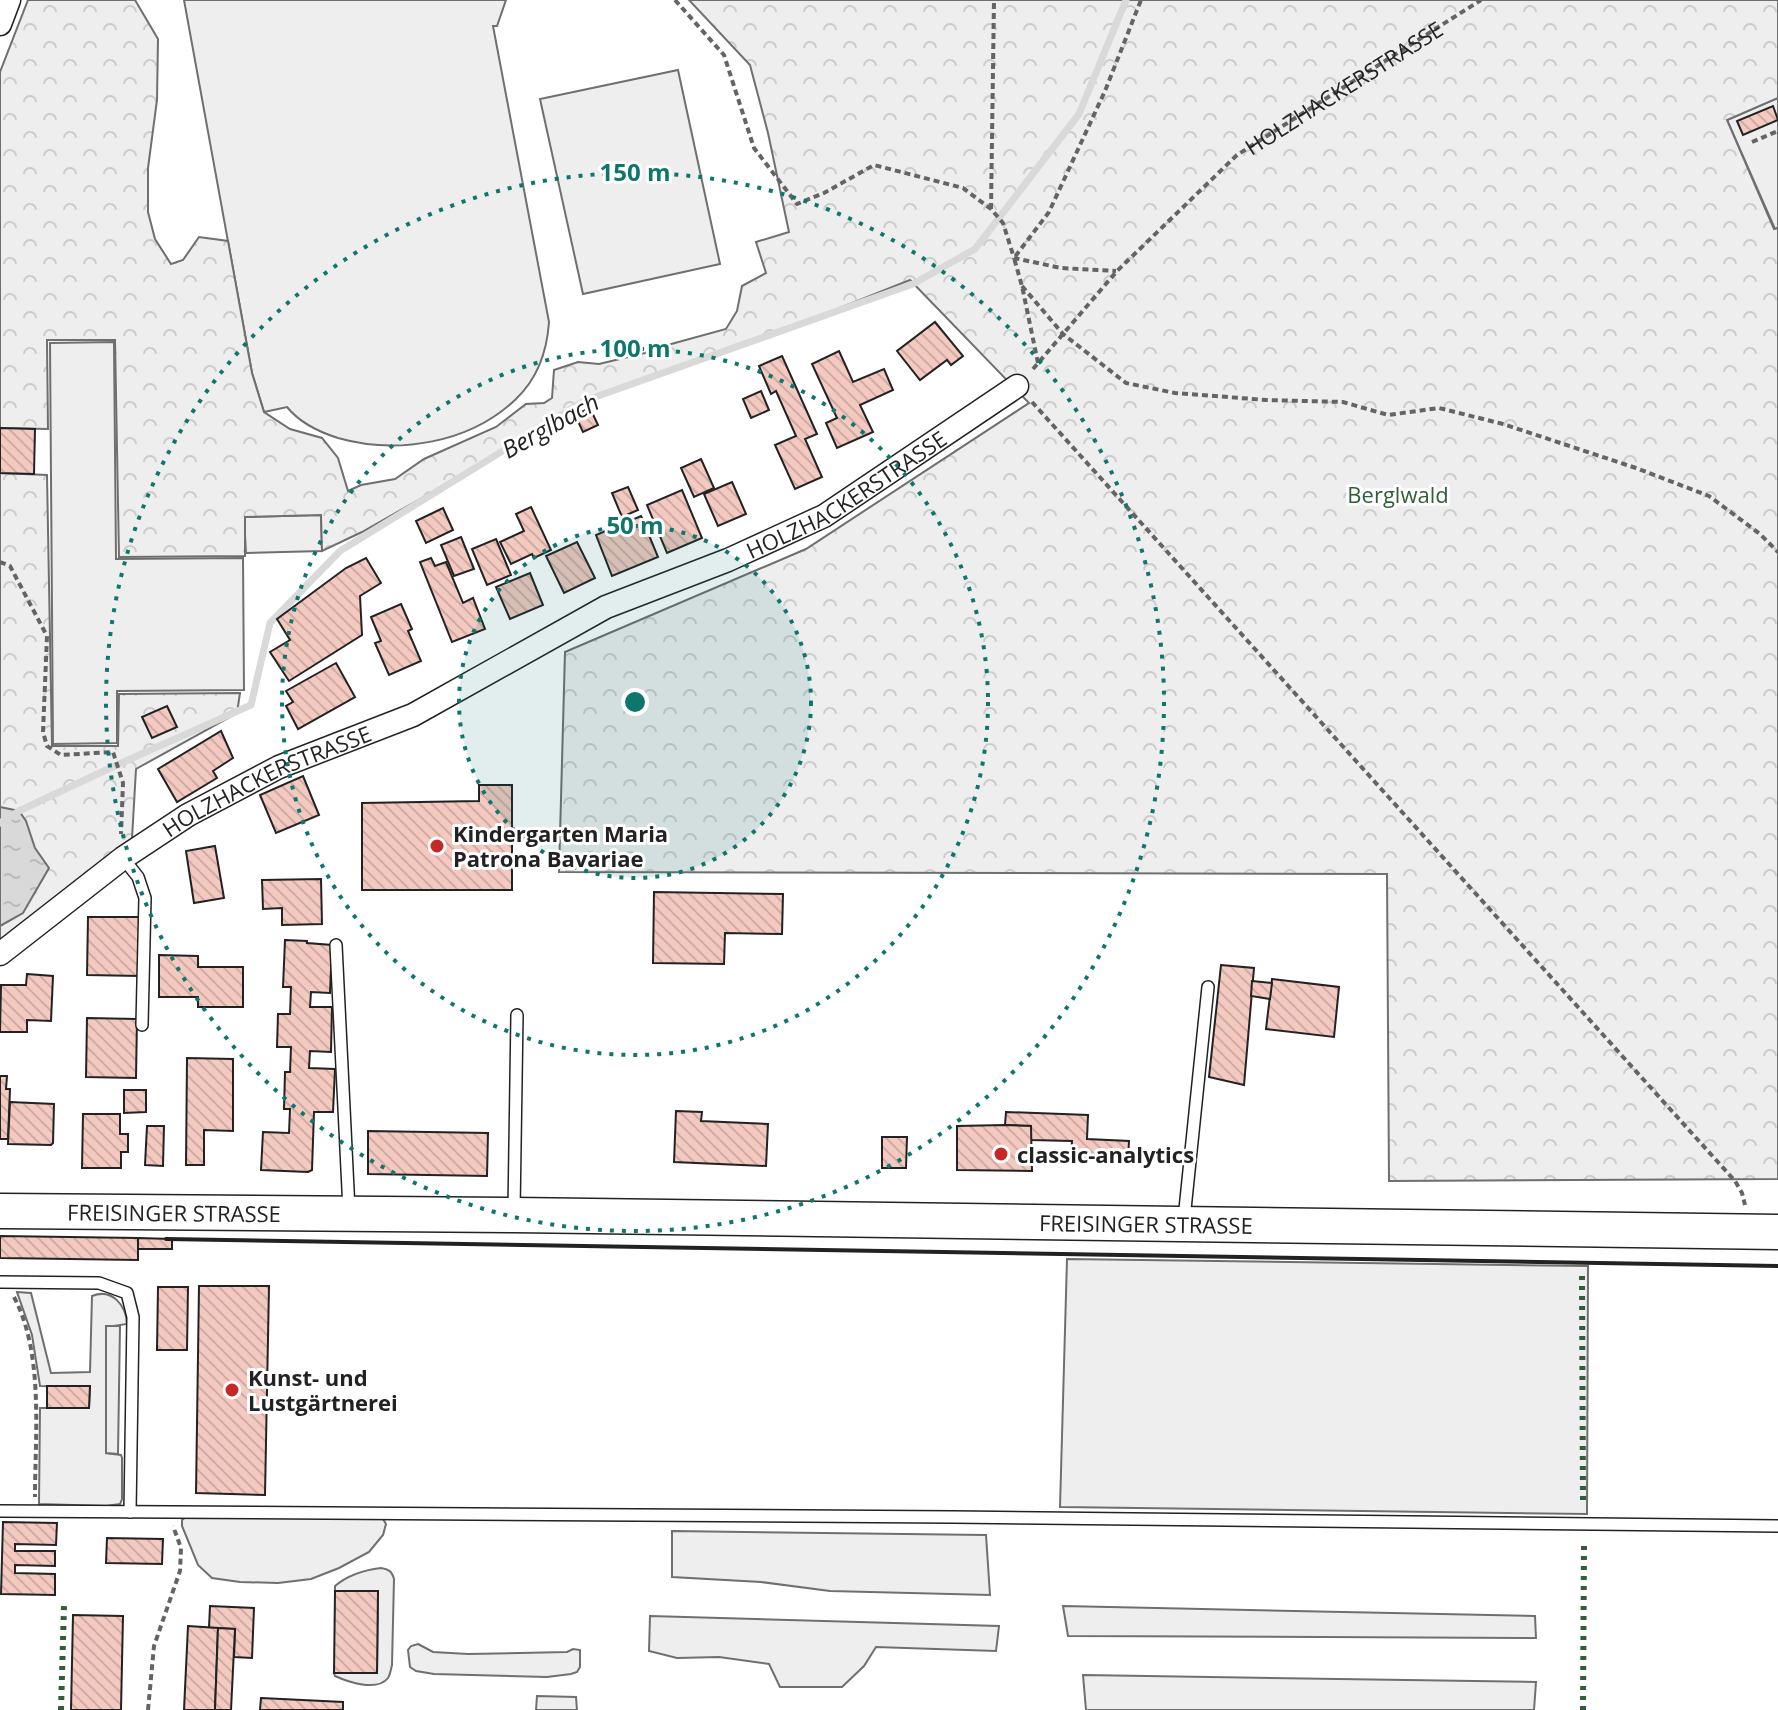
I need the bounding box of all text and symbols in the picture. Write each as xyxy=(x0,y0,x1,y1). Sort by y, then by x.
street label: HOLZHACKERSTRASSE xyxy=(1239,13,1448,161)
text: 150 m xyxy=(600,155,670,188)
text: 100 m xyxy=(600,331,670,364)
water label: Berglbach xyxy=(495,385,605,465)
street label: HOLZHACKERSTRASSE xyxy=(741,423,952,565)
park label: Berglwald xyxy=(1347,479,1449,509)
text: 50 m xyxy=(606,508,664,541)
centre of rings xyxy=(621,688,649,716)
street label: HOLZHACKERSTRASSE xyxy=(156,718,375,843)
place label: Kindergarten Maria Patrona Bavariae xyxy=(453,818,668,873)
marker: Kindergarten Maria Patrona Bavariae xyxy=(428,837,446,855)
place label: classic-analytics xyxy=(1017,1139,1194,1169)
marker: classic-analytics xyxy=(992,1145,1010,1163)
street label: FREISINGER STRASSE xyxy=(67,1197,281,1228)
street label: FREISINGER STRASSE xyxy=(1039,1207,1253,1240)
place label: Kunst- und Lustgärtnerei xyxy=(248,1362,398,1417)
marker: Kunst- und Lustgärtnerei xyxy=(223,1381,241,1399)

